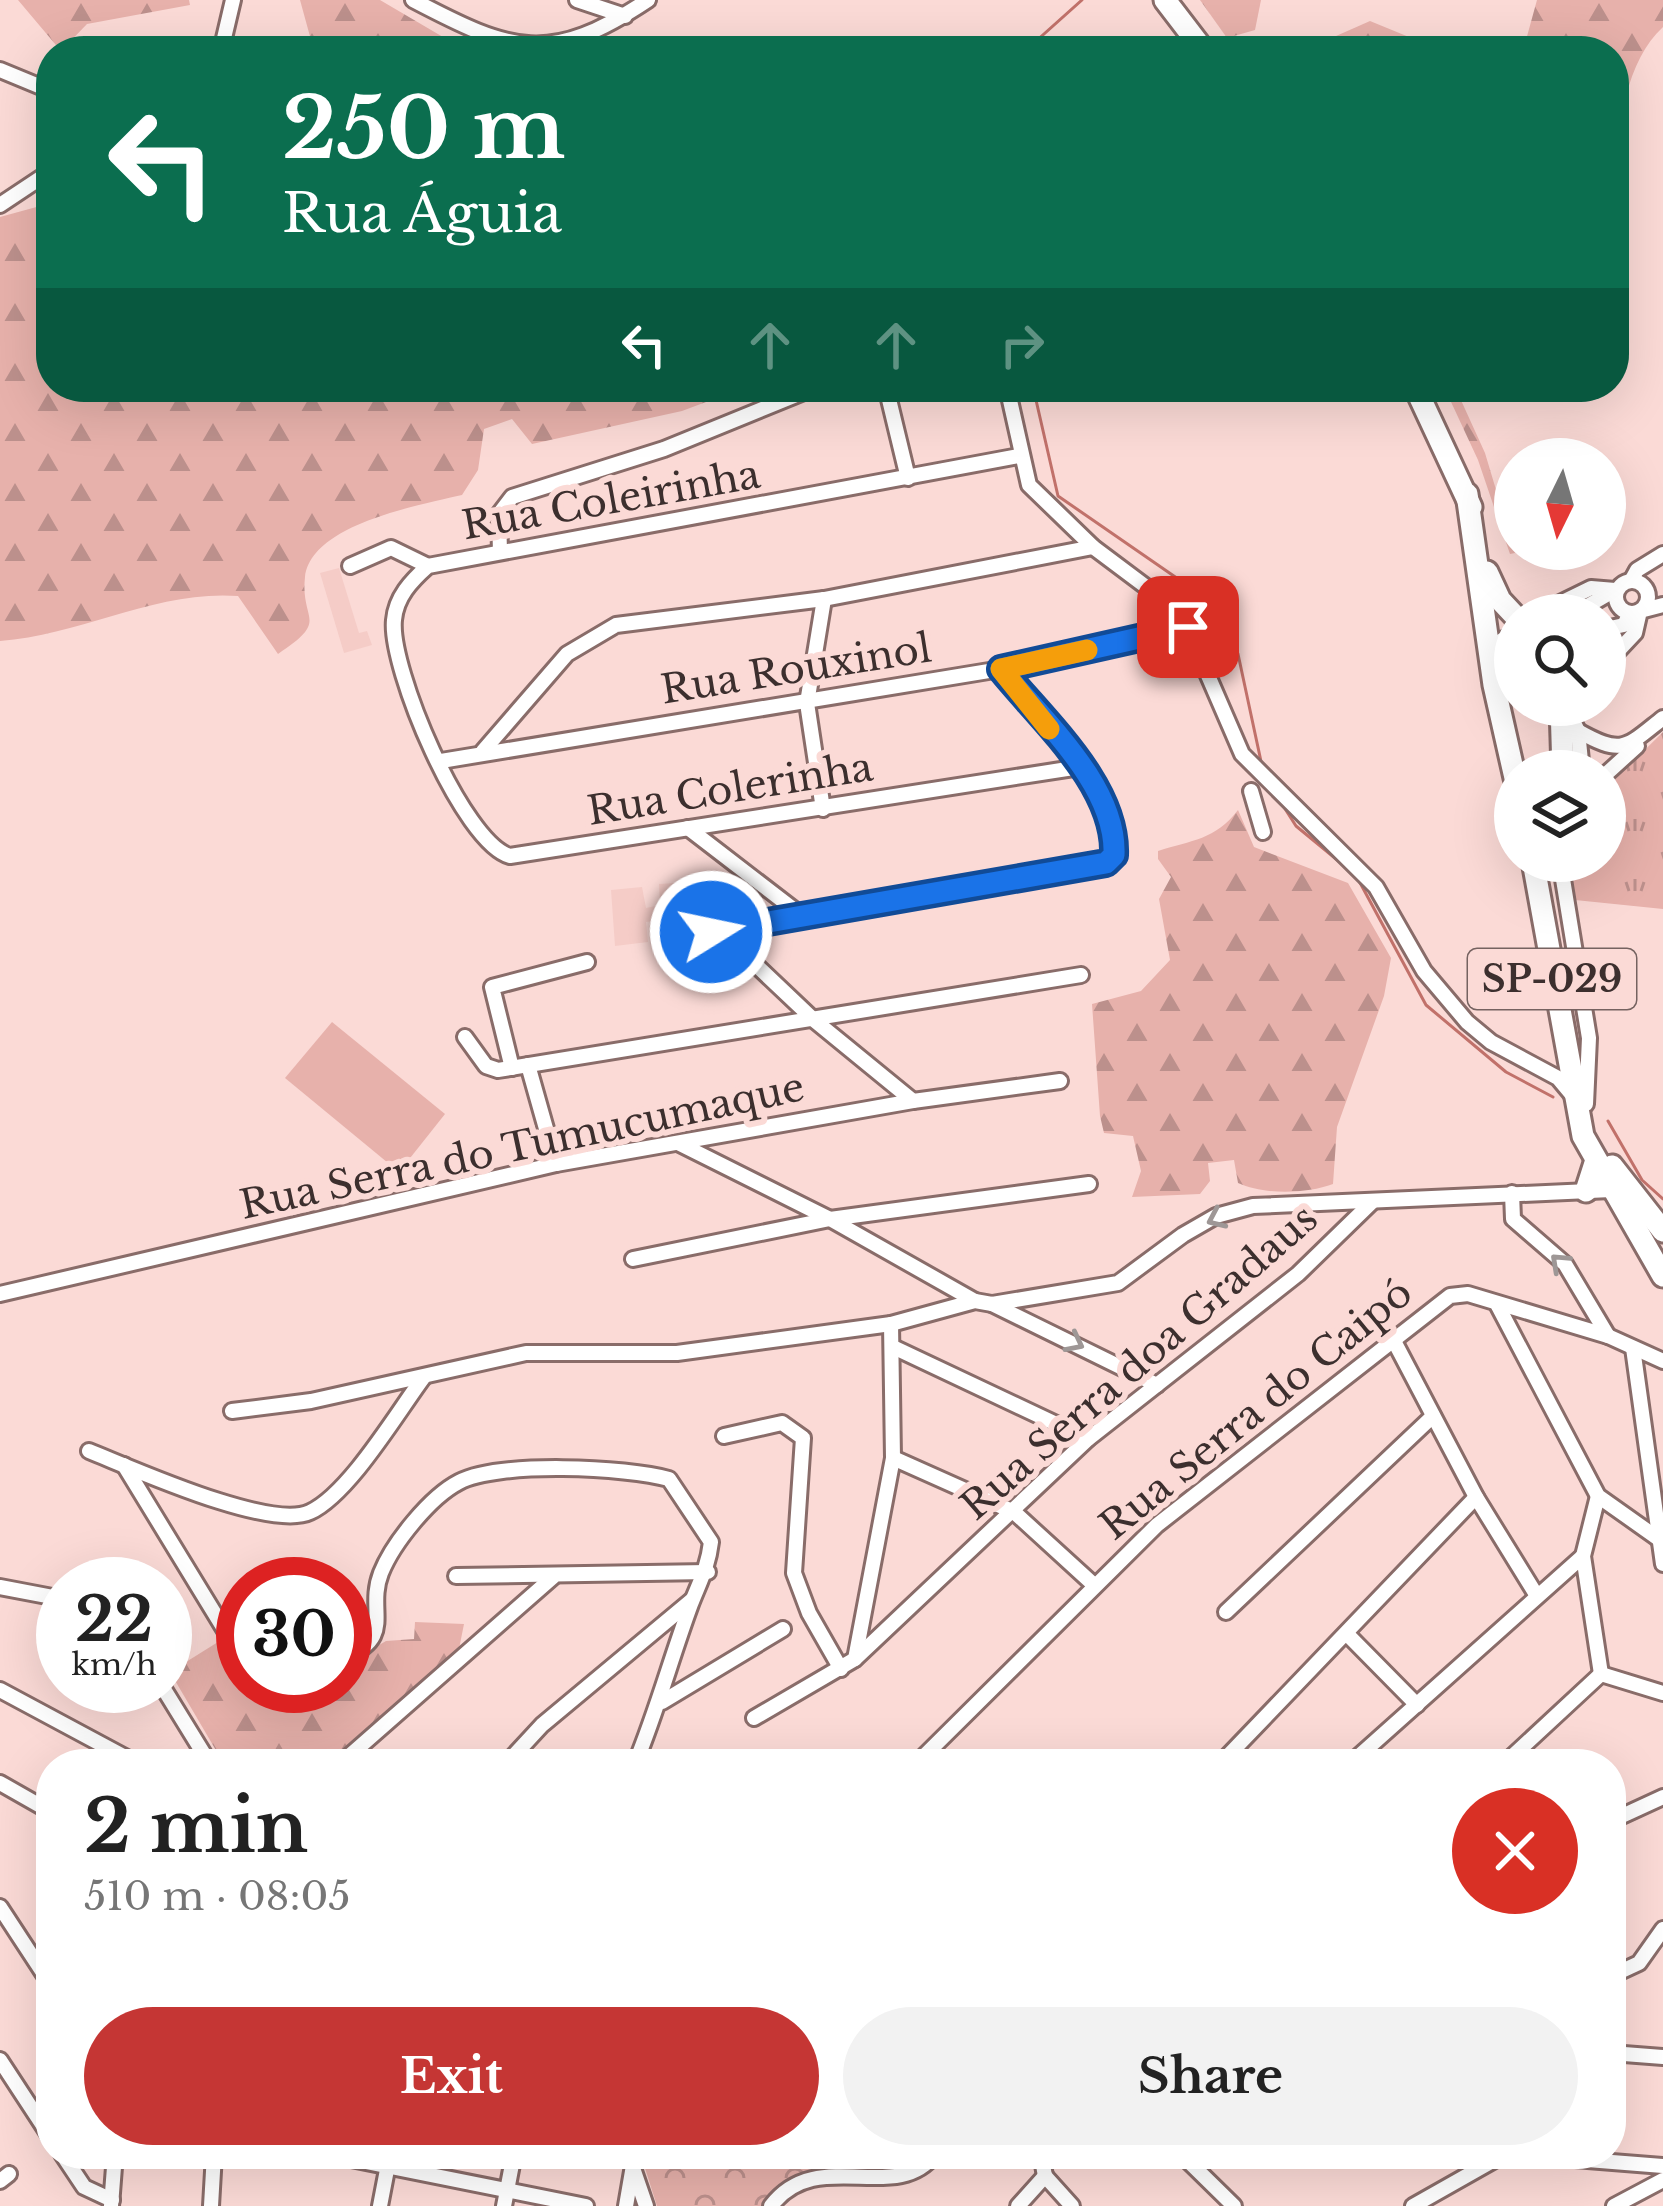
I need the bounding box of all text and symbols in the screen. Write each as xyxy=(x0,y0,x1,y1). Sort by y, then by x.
text: 250 m xyxy=(282,77,565,181)
icon: left xyxy=(84,84,240,240)
text: Rua Águia xyxy=(282,180,562,247)
icon: left xyxy=(611,312,677,378)
icon: ahead xyxy=(737,312,803,378)
icon: ahead xyxy=(863,312,929,378)
icon: right xyxy=(989,312,1055,378)
north arrow xyxy=(1494,438,1626,570)
map controls xyxy=(1494,438,1626,882)
street label: Rua Coleirinha xyxy=(458,450,764,550)
pin xyxy=(1137,576,1239,678)
icon: arrive xyxy=(1155,594,1221,660)
button: search xyxy=(1494,594,1626,726)
street label: Rua Rouxinol xyxy=(657,623,935,715)
street label: Rua Colerinha xyxy=(584,742,877,836)
button: layers xyxy=(1494,750,1626,882)
position arrow xyxy=(648,869,774,995)
road number: SP-029 xyxy=(1468,949,1636,1009)
street label: Rua Serra do Tumucumaque xyxy=(235,1062,809,1230)
street label: Rua Serra doa Gradaus xyxy=(951,1194,1327,1530)
one-way arrow xyxy=(1207,1204,1228,1228)
one-way arrow xyxy=(1551,1254,1573,1276)
street label: Rua Serra do Caipó xyxy=(1090,1268,1422,1550)
one-way arrow xyxy=(1063,1328,1085,1351)
speed limit sign: 30 xyxy=(216,1557,372,1713)
text: 22 xyxy=(75,1583,153,1657)
text: km/h xyxy=(71,1646,157,1683)
text: 2 min xyxy=(84,1782,308,1871)
button: close xyxy=(1452,1788,1578,1914)
text: 510 m · 08:05 xyxy=(84,1872,351,1921)
button: Exit xyxy=(84,2007,819,2145)
button: Share xyxy=(843,2007,1578,2145)

